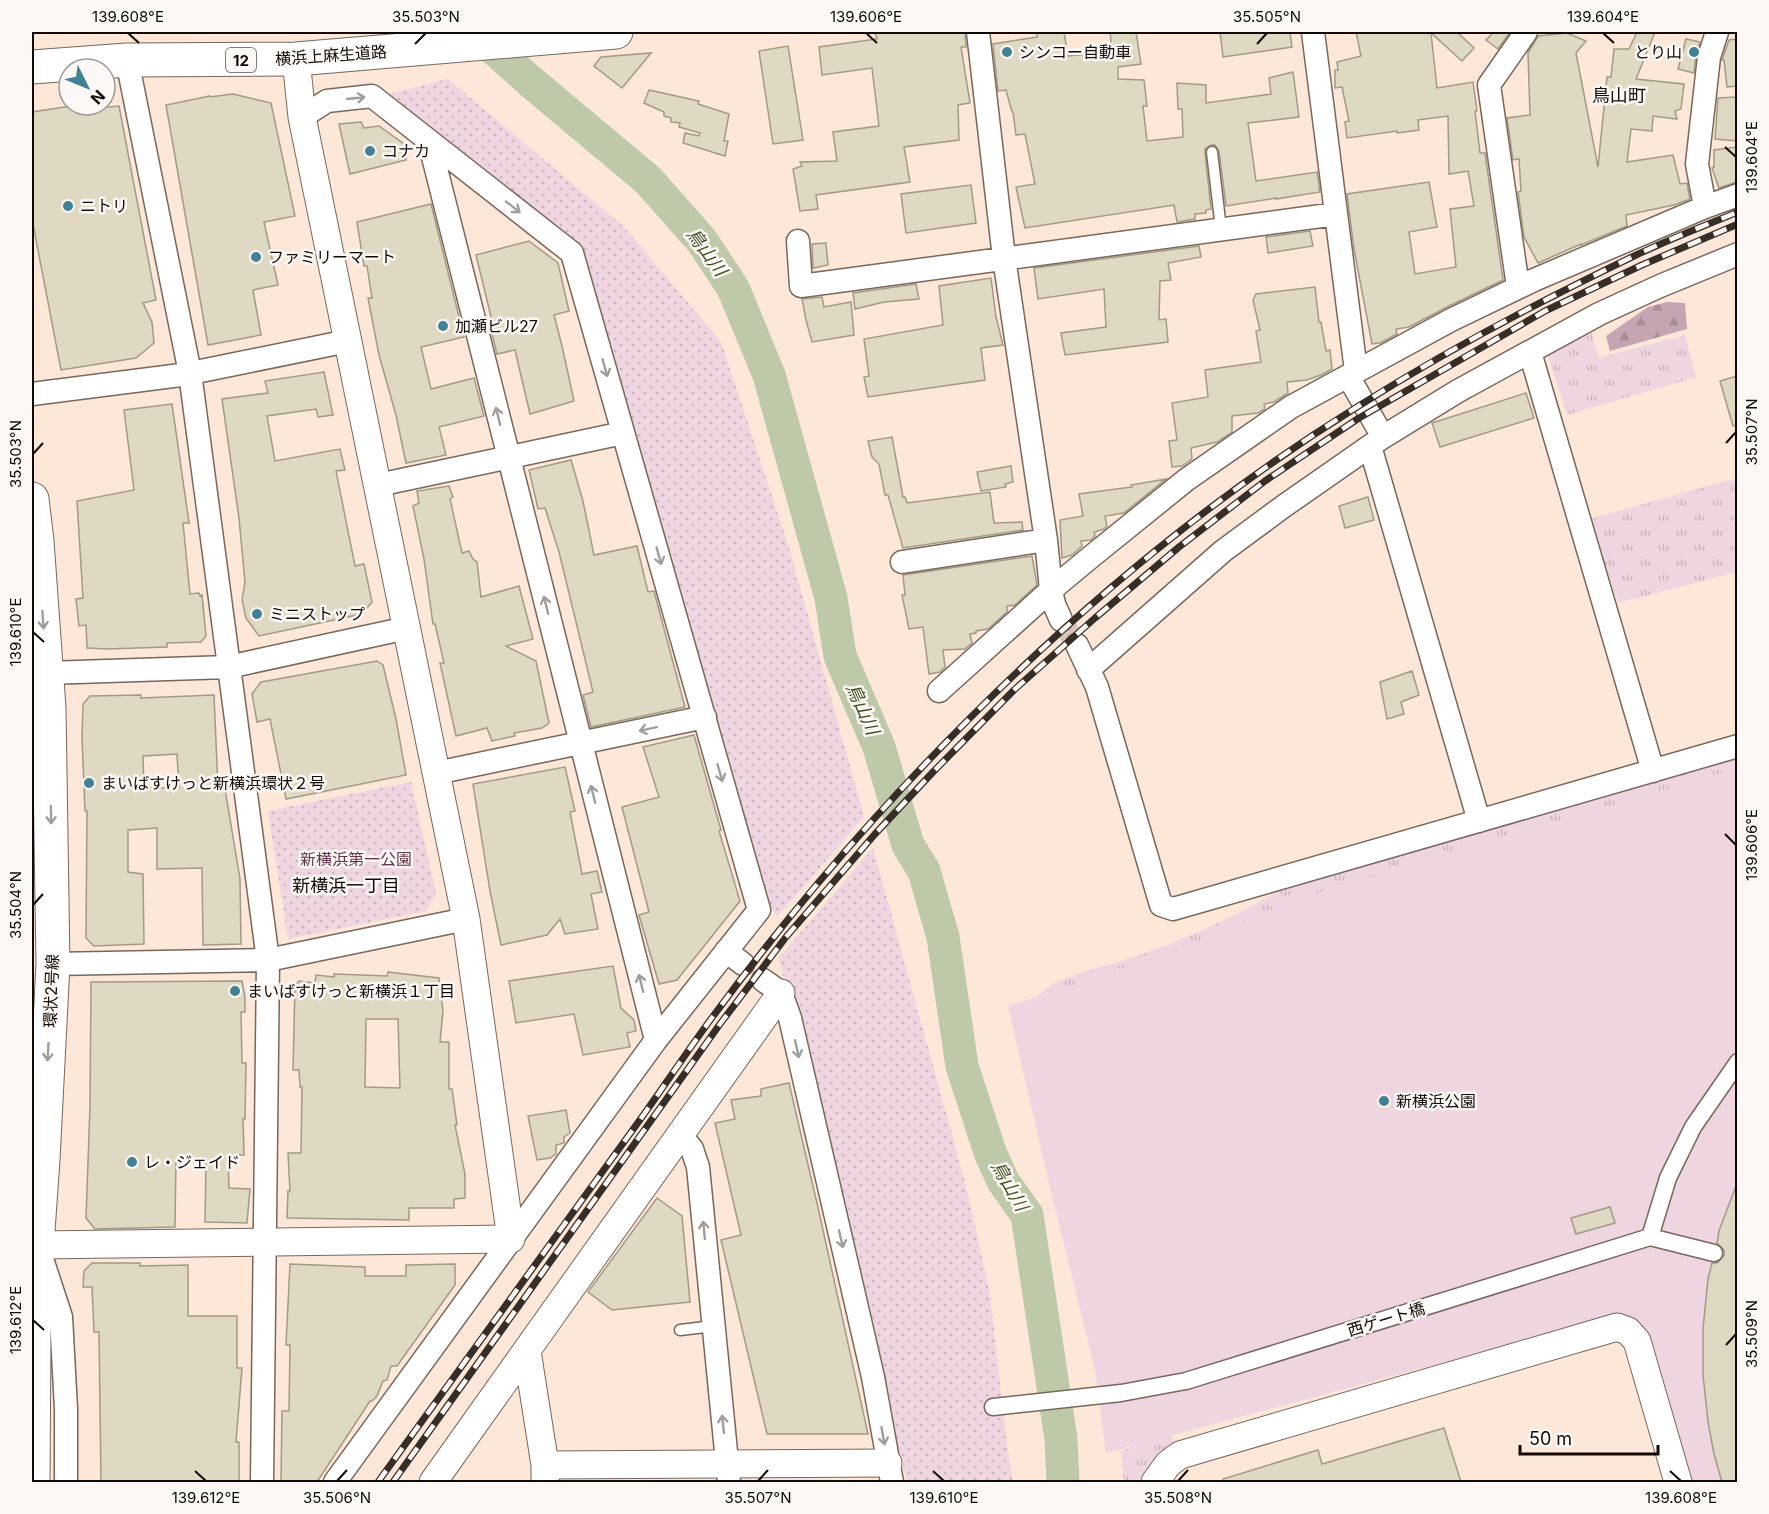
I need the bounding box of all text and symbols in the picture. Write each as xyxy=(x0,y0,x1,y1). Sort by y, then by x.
text: 139.608°E xyxy=(92,7,164,26)
text: 35.503°N xyxy=(392,7,460,26)
text: 139.606°E xyxy=(830,7,902,26)
text: 35.505°N xyxy=(1233,7,1301,26)
text: 139.604°E xyxy=(1567,7,1639,26)
street label: 横浜上麻生道路 xyxy=(274,41,388,69)
place label: シンコー自動車 xyxy=(1019,42,1131,62)
place label: とり山 xyxy=(1634,42,1682,62)
marker: シンコー自動車 xyxy=(1000,45,1014,59)
marker: とり山 xyxy=(1687,45,1701,59)
road number: 12 xyxy=(226,48,256,72)
north arrow xyxy=(57,57,117,117)
district label: 鳥山町 xyxy=(1592,85,1646,106)
text: N xyxy=(86,86,109,109)
one-way arrow xyxy=(346,92,366,103)
text: 139.604°E xyxy=(1742,121,1761,193)
place label: コナカ xyxy=(382,141,430,161)
marker: コナカ xyxy=(363,144,377,158)
place label: ニトリ xyxy=(80,196,128,216)
marker: ニトリ xyxy=(61,199,75,213)
one-way arrow xyxy=(505,200,521,213)
water label: 鳥山川 xyxy=(683,224,733,282)
place label: ファミリーマート xyxy=(268,247,396,267)
marker: ファミリーマート xyxy=(249,250,263,264)
place label: 加瀬ビル27 xyxy=(455,316,538,336)
marker: 加瀬ビル27 xyxy=(436,319,450,333)
one-way arrow xyxy=(600,358,611,377)
text: 35.507°N xyxy=(1742,398,1761,466)
one-way arrow xyxy=(492,407,503,426)
text: 35.503°N xyxy=(6,420,25,488)
one-way arrow xyxy=(654,546,665,565)
one-way arrow xyxy=(539,596,551,615)
text: 139.610°E xyxy=(6,598,25,666)
place label: ミニストップ xyxy=(269,604,365,624)
marker: ミニストップ xyxy=(250,607,264,621)
one-way arrow xyxy=(38,610,49,630)
water label: 鳥山川 xyxy=(842,680,884,740)
one-way arrow xyxy=(638,724,658,735)
one-way arrow xyxy=(715,763,727,782)
place label: まいばすけっと新横浜環状２号 xyxy=(101,773,325,793)
marker: まいばすけっと新横浜環状２号 xyxy=(82,776,96,790)
one-way arrow xyxy=(587,785,599,804)
one-way arrow xyxy=(45,804,56,824)
text: 139.606°E xyxy=(1742,809,1761,881)
park label: 新横浜第一公園 xyxy=(300,849,412,869)
text: 35.504°N xyxy=(6,871,25,939)
district label: 新横浜一丁目 xyxy=(292,875,400,896)
street label: 環状2号線 xyxy=(40,954,62,1028)
one-way arrow xyxy=(635,974,647,993)
place label: まいばすけっと新横浜１丁目 xyxy=(247,981,455,1001)
marker: まいばすけっと新横浜１丁目 xyxy=(228,984,242,998)
one-way arrow xyxy=(792,1040,804,1059)
one-way arrow xyxy=(43,1041,54,1061)
place label: 新横浜公園 xyxy=(1396,1091,1476,1111)
marker: 新横浜公園 xyxy=(1377,1094,1391,1108)
place label: レ・ジェイド xyxy=(144,1152,240,1172)
marker: レ・ジェイド xyxy=(125,1155,139,1169)
water label: 鳥山川 xyxy=(987,1157,1034,1216)
one-way arrow xyxy=(698,1221,709,1241)
one-way arrow xyxy=(836,1229,847,1249)
text: 139.612°E xyxy=(6,1286,25,1354)
street label: 西ゲート橋 xyxy=(1345,1298,1427,1340)
text: 35.509°N xyxy=(1742,1300,1761,1368)
one-way arrow xyxy=(717,1415,728,1435)
scale bar xyxy=(1520,1418,1658,1456)
one-way arrow xyxy=(878,1426,889,1445)
text: 50 m xyxy=(1529,1428,1572,1449)
text: 139.612°E xyxy=(172,1488,240,1507)
text: 35.506°N xyxy=(303,1488,371,1507)
text: 35.507°N xyxy=(724,1488,792,1507)
text: 139.610°E xyxy=(910,1488,978,1507)
text: 35.508°N xyxy=(1144,1488,1212,1507)
text: 139.608°E xyxy=(1645,1488,1717,1507)

